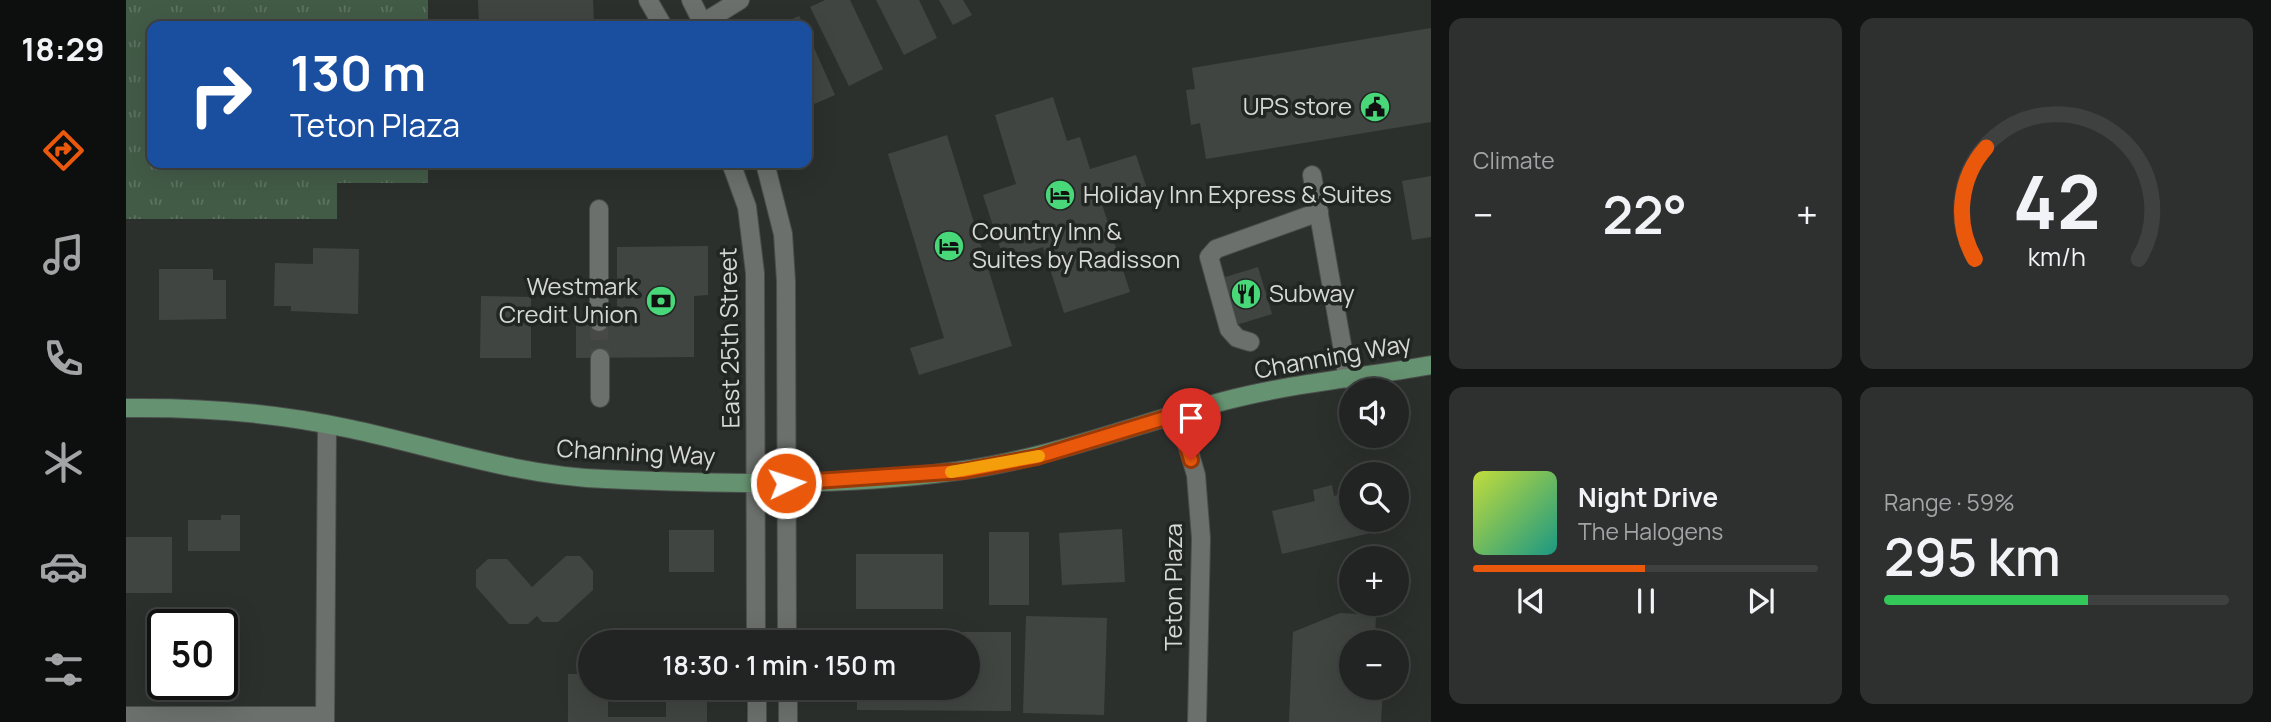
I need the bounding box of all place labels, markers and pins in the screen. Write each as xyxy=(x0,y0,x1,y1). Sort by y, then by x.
place label: UPS store xyxy=(1243,89,1352,122)
public building icon: UPS store xyxy=(1358,90,1392,124)
place label: Holiday Inn Express & Suites xyxy=(1083,177,1392,210)
hotel icon: Holiday Inn Express & Suites xyxy=(1043,178,1077,212)
place label: Country Inn & Suites by Radisson xyxy=(972,214,1180,275)
hotel icon: Country Inn & Suites by Radisson xyxy=(932,229,966,263)
place label: Westmark Credit Union xyxy=(499,269,639,330)
place label: Subway xyxy=(1269,276,1355,309)
restaurant icon: Subway xyxy=(1229,277,1263,311)
bank icon: Westmark Credit Union xyxy=(644,284,678,318)
pin xyxy=(1161,388,1221,460)

